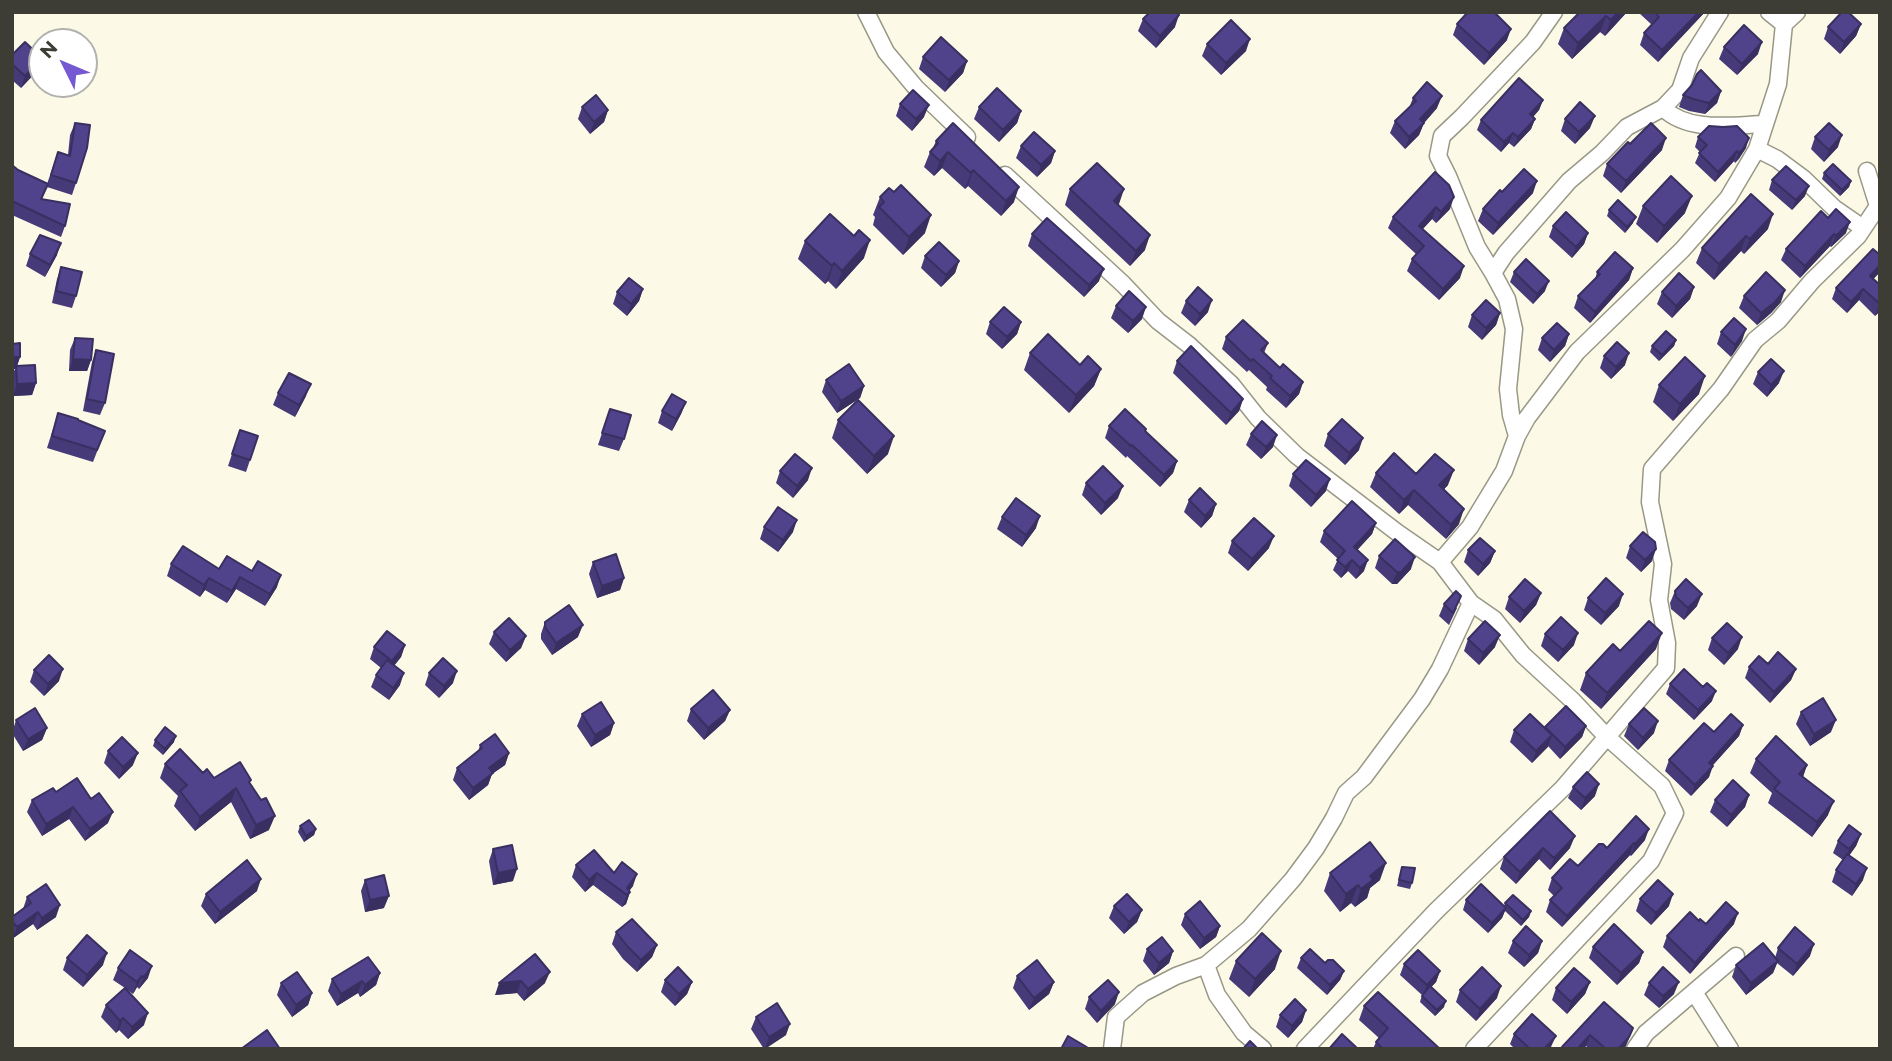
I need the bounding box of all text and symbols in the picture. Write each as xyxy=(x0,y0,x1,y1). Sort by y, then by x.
north arrow xyxy=(28,28,98,98)
text: N xyxy=(35,36,62,63)

